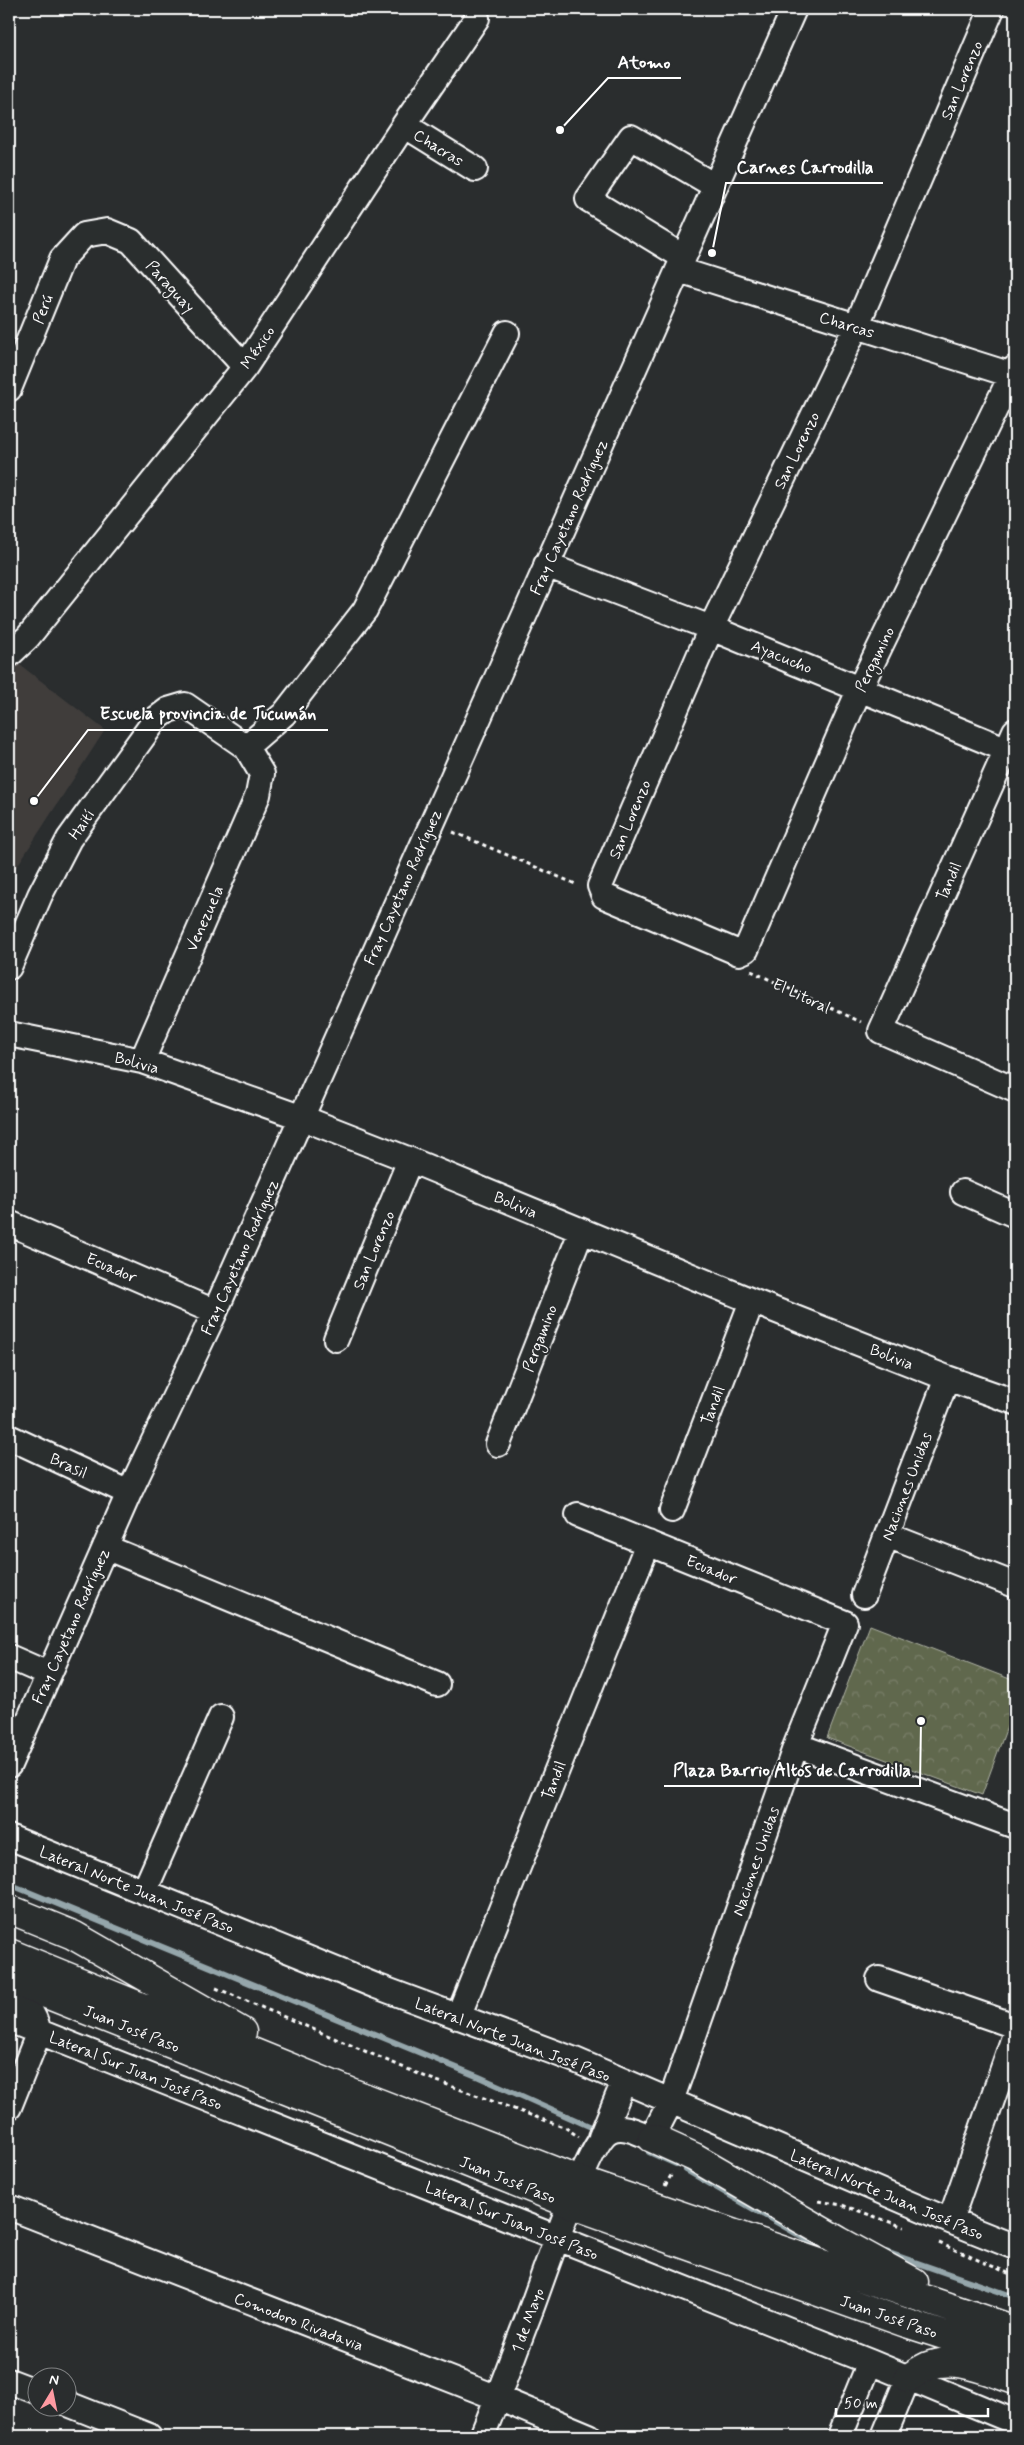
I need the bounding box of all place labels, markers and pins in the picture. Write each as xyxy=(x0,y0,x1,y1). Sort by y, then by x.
callout: Atomo xyxy=(608,45,681,78)
callout: Carnes Carrodilla xyxy=(726,150,883,183)
callout: Escuela provincia de Tucumán xyxy=(88,697,328,730)
callout: Plaza Barrio Altos de Carrodilla xyxy=(664,1753,920,1786)

